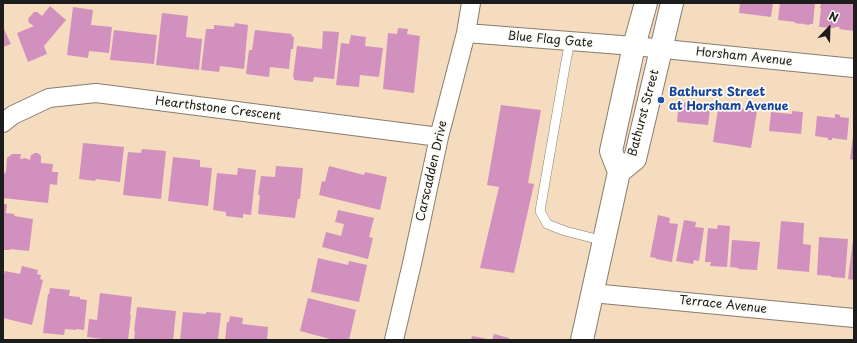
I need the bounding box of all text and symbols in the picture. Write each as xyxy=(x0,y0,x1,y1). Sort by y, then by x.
text: N xyxy=(827,7,841,26)
north arrow xyxy=(809,8,849,48)
street label: Blue Flag Gate xyxy=(507,29,593,51)
street label: Horsham Avenue xyxy=(695,45,793,69)
street label: Bathurst Street xyxy=(626,68,662,158)
place label: Bathurst Street at Horsham Avenue xyxy=(669,86,788,114)
street label: Hearthstone Crescent xyxy=(154,94,282,124)
marker: Bathurst Street at Horsham Avenue xyxy=(656,95,666,105)
street label: Carscadden Drive xyxy=(413,119,451,223)
street label: Terrace Avenue xyxy=(678,293,768,317)

